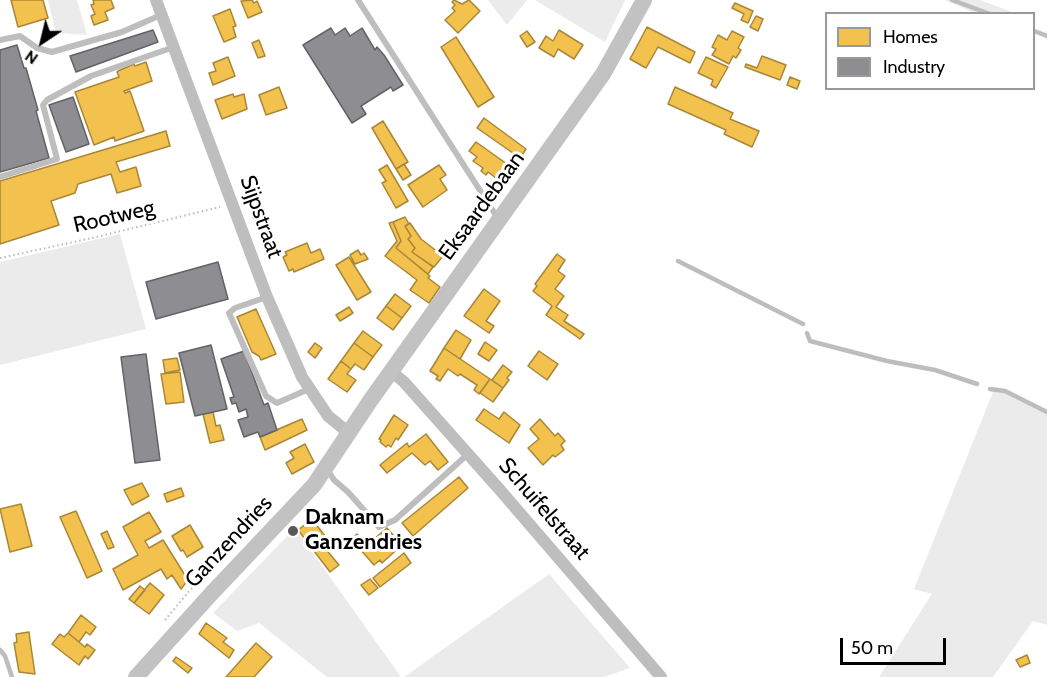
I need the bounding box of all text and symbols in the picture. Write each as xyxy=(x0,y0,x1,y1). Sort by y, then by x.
north arrow xyxy=(12,12,72,72)
legend xyxy=(825,12,1035,90)
text: Homes xyxy=(883,26,938,48)
text: N xyxy=(21,46,41,68)
text: Industry xyxy=(883,56,945,78)
street label: Eksaardebaan xyxy=(434,146,530,266)
street label: Sijpstraat xyxy=(234,172,288,262)
street label: Rootweg xyxy=(71,195,157,239)
street label: Schuifelstraat xyxy=(493,453,595,565)
street label: Ganzendries xyxy=(180,491,278,593)
place label: Daknam Ganzendries xyxy=(305,505,422,556)
marker: Daknam Ganzendries xyxy=(286,524,300,538)
scale bar xyxy=(843,626,950,664)
text: 50 m xyxy=(851,637,893,659)

